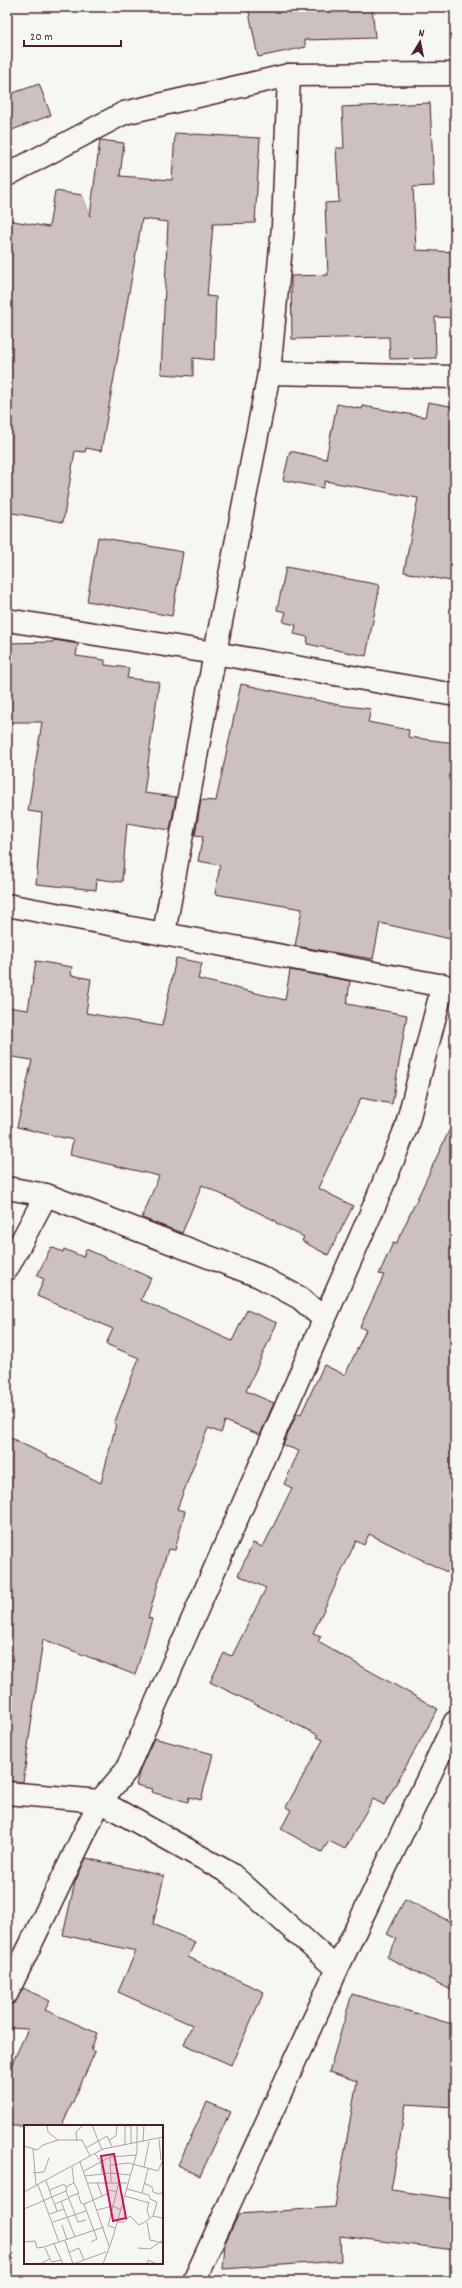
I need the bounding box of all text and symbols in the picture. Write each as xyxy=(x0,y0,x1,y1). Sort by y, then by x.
scale bar xyxy=(24,22,121,48)
north arrow xyxy=(400,22,440,62)
text: N xyxy=(417,26,426,43)
text: 20 m xyxy=(30,29,53,46)
inset map xyxy=(24,2125,163,2264)

